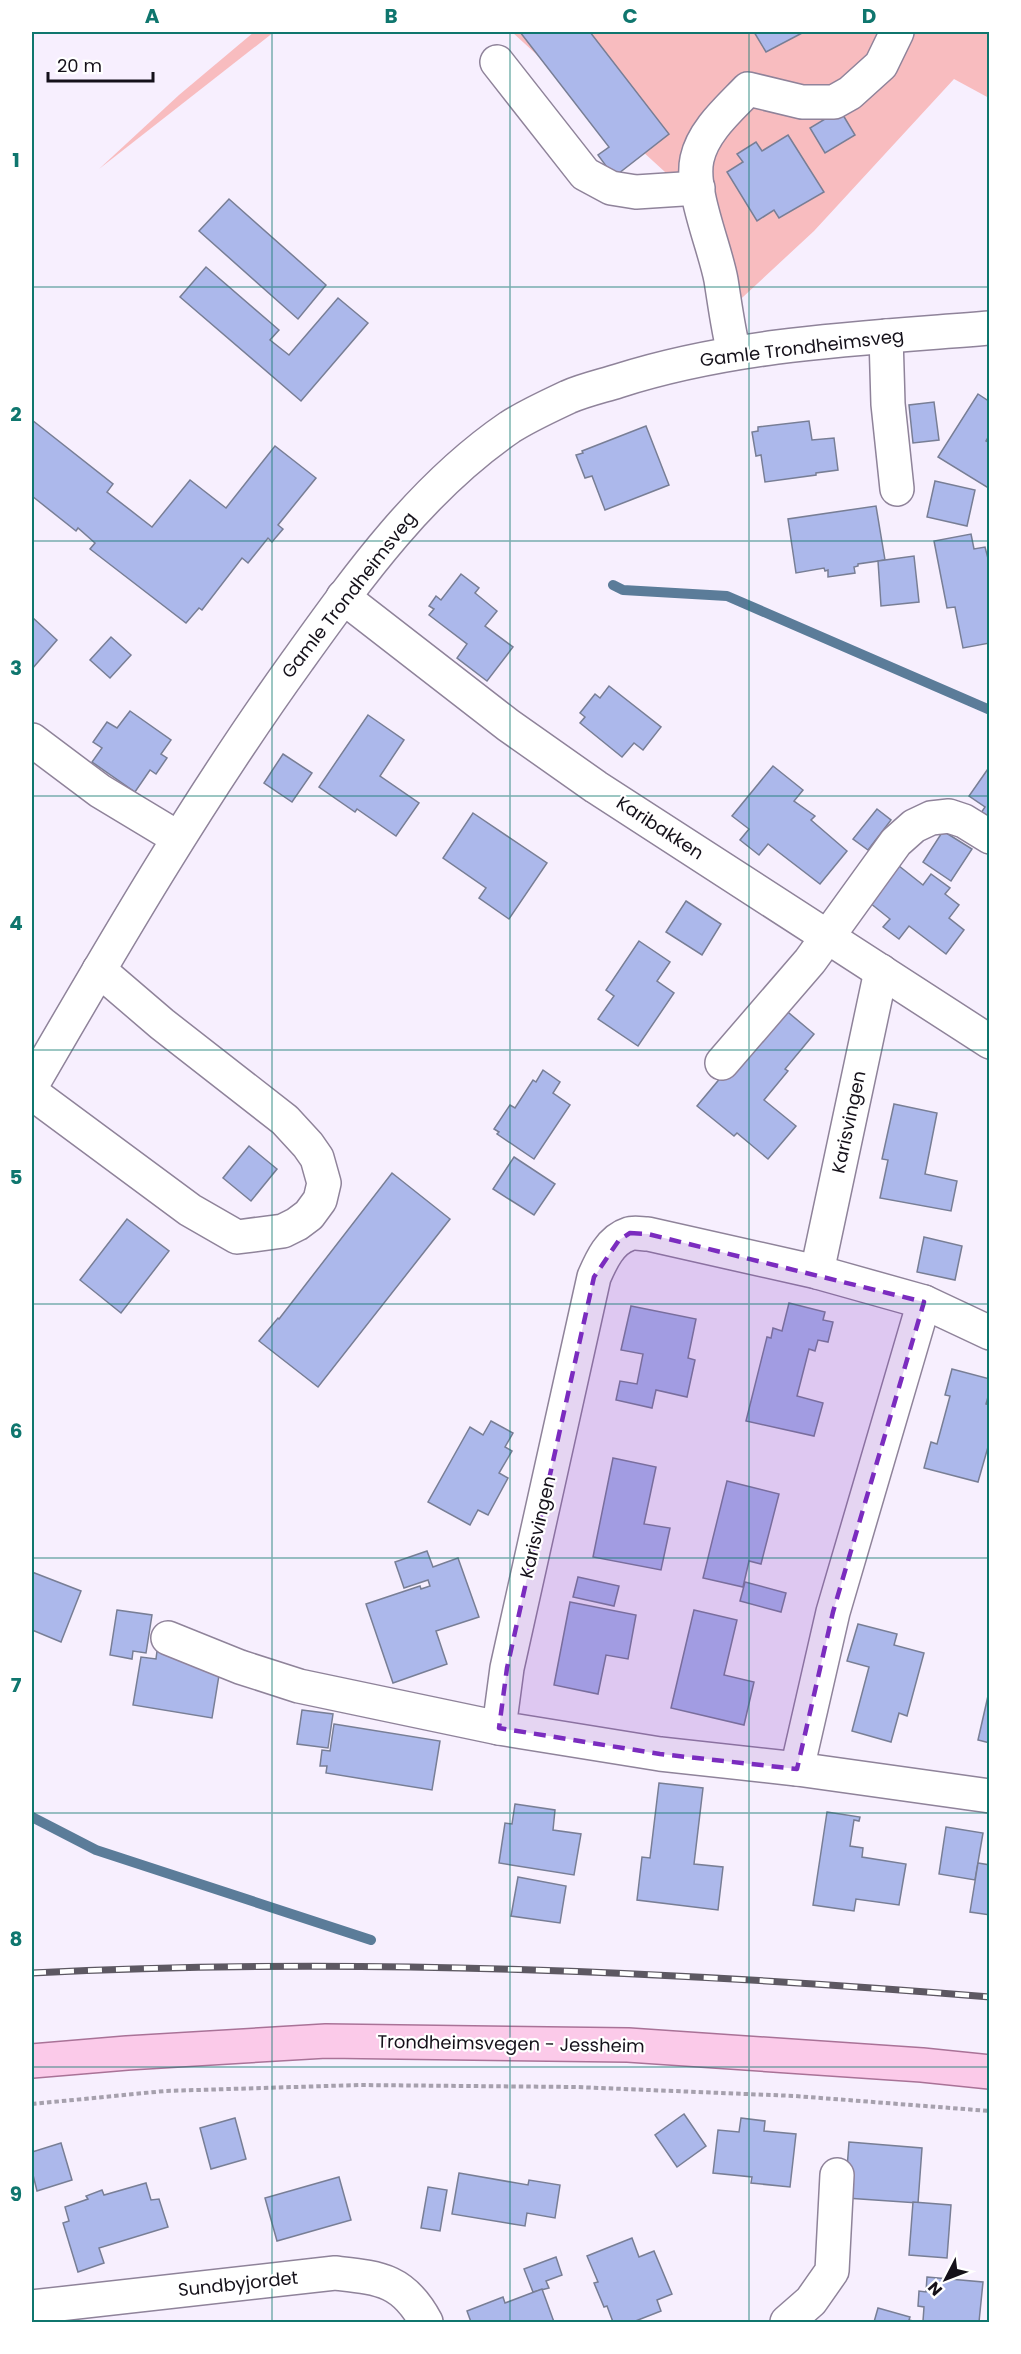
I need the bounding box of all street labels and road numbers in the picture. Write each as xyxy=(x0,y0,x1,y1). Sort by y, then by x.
street label: Gamle Trondheimsveg xyxy=(699,323,905,372)
street label: Gamle Trondheimsveg xyxy=(276,506,422,683)
street label: Karibakken xyxy=(612,790,709,865)
street label: Karisvingen xyxy=(825,1068,872,1176)
street label: Karisvingen xyxy=(514,1473,561,1581)
street label: Trondheimsvegen - Jessheim xyxy=(377,2029,645,2058)
street label: Sundbyjordet xyxy=(177,2265,299,2302)

